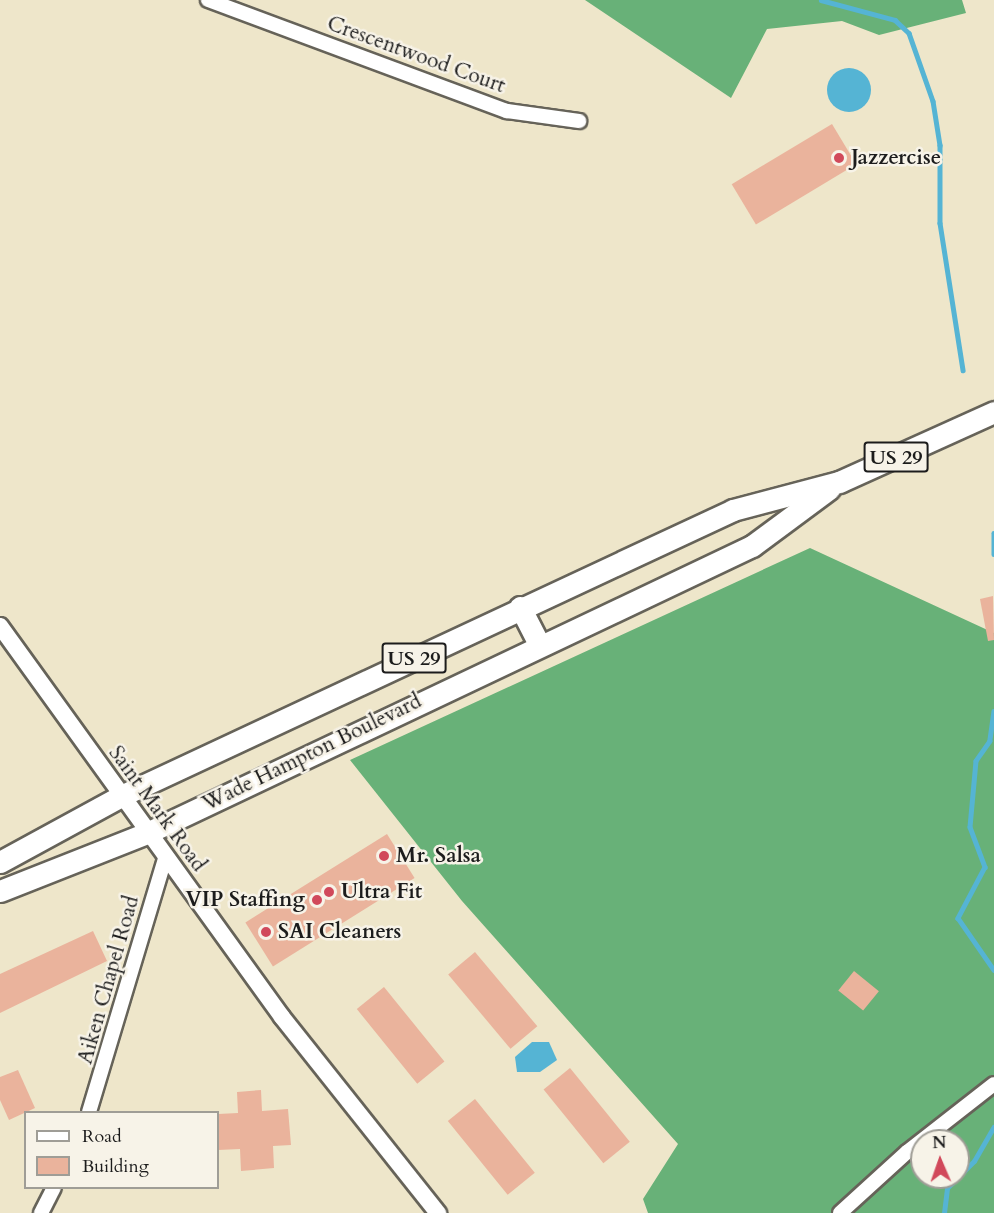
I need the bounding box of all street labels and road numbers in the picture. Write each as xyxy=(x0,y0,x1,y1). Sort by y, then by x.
street label: Crescentwood Court xyxy=(324,11,508,99)
road number: US 29 xyxy=(863,440,929,474)
road number: US 29 xyxy=(381,641,447,675)
street label: Wade Hampton Boulevard xyxy=(198,689,426,817)
street label: Saint Mark Road xyxy=(103,741,211,877)
street label: Aiken Chapel Road xyxy=(73,893,145,1067)

